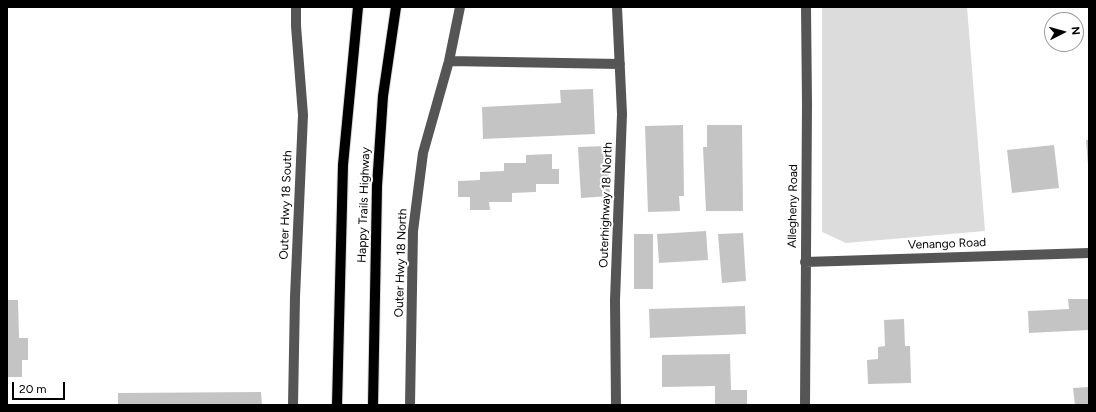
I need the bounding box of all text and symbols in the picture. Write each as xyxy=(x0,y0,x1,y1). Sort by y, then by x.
north arrow xyxy=(1044,12,1084,52)
text: N xyxy=(1069,26,1082,36)
street label: Outerhighway 18 North xyxy=(597,142,615,268)
street label: Happy Trails Highway xyxy=(355,147,373,263)
street label: Outer Hwy 18 South xyxy=(277,150,295,260)
street label: Allegheny Road xyxy=(785,164,801,248)
street label: Outer Hwy 18 North xyxy=(392,208,410,318)
street label: Venango Road xyxy=(908,235,986,253)
scale bar xyxy=(14,374,67,400)
text: 20 m xyxy=(19,382,47,396)

